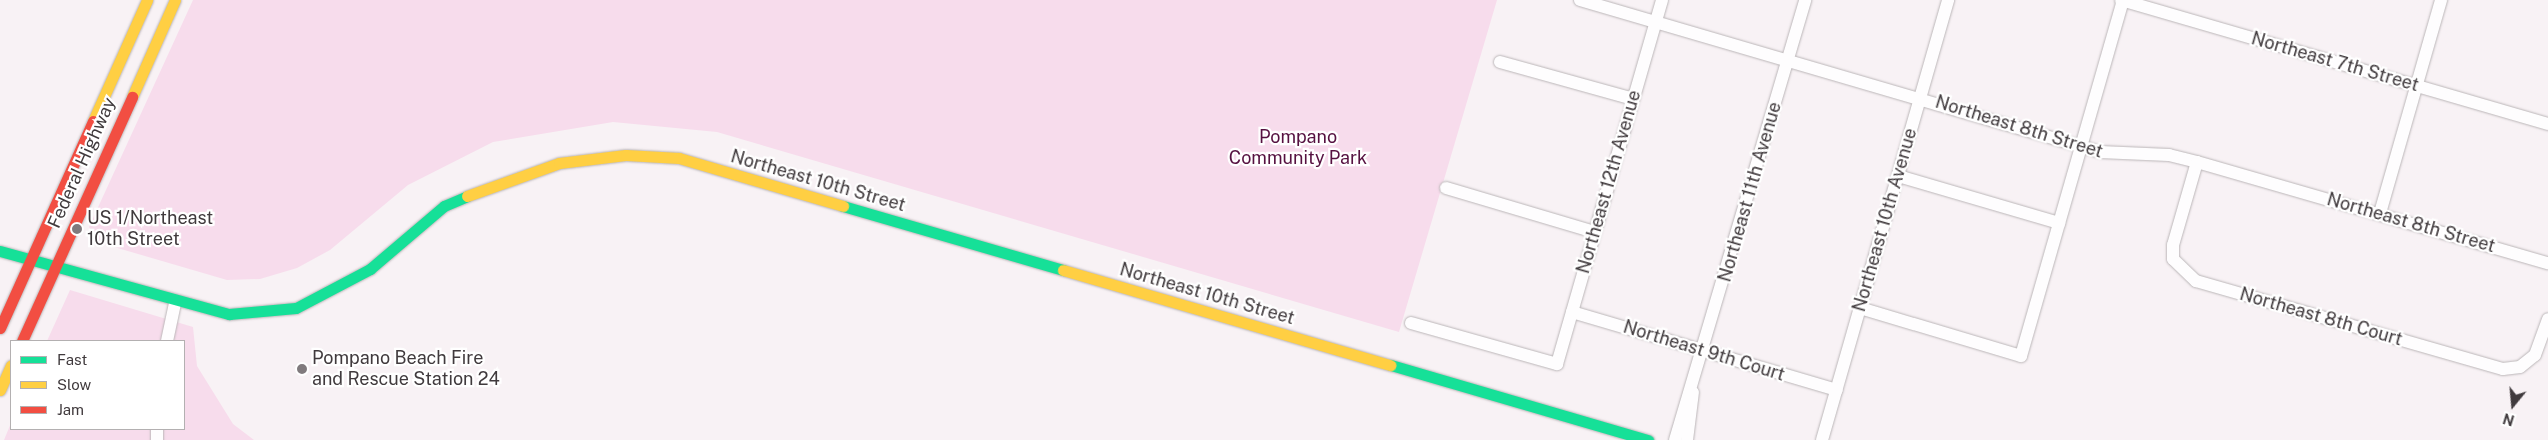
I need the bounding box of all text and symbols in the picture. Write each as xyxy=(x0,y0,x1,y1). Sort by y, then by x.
street label: Northeast 7th Street xyxy=(2249,28,2421,96)
street label: Northeast 12th Avenue xyxy=(1572,88,1646,276)
street label: Northeast 8th Street xyxy=(1933,91,2105,163)
street label: Federal Highway xyxy=(44,94,120,232)
street label: Northeast 11th Avenue xyxy=(1714,100,1786,284)
street label: Northeast 10th Avenue xyxy=(1848,126,1922,314)
park label: Pompano Community Park xyxy=(1229,127,1367,170)
street label: Northeast 10th Street xyxy=(728,146,908,216)
street label: Northeast 8th Street xyxy=(2324,189,2498,257)
place label: US 1/Northeast 10th Street xyxy=(87,208,213,250)
marker: US 1/Northeast 10th Street xyxy=(71,223,83,235)
street label: Northeast 10th Street xyxy=(1117,259,1297,329)
street label: Northeast 8th Court xyxy=(2237,283,2405,351)
street label: Northeast 9th Court xyxy=(1621,316,1787,386)
legend xyxy=(10,340,185,430)
place label: Pompano Beach Fire and Rescue Station 24 xyxy=(312,348,500,390)
text: Fast xyxy=(57,351,87,368)
marker: Pompano Beach Fire and Rescue Station 24 xyxy=(296,363,308,375)
text: Slow xyxy=(57,376,91,393)
north arrow xyxy=(2488,380,2538,430)
text: Jam xyxy=(57,401,84,418)
text: N xyxy=(2501,410,2516,429)

